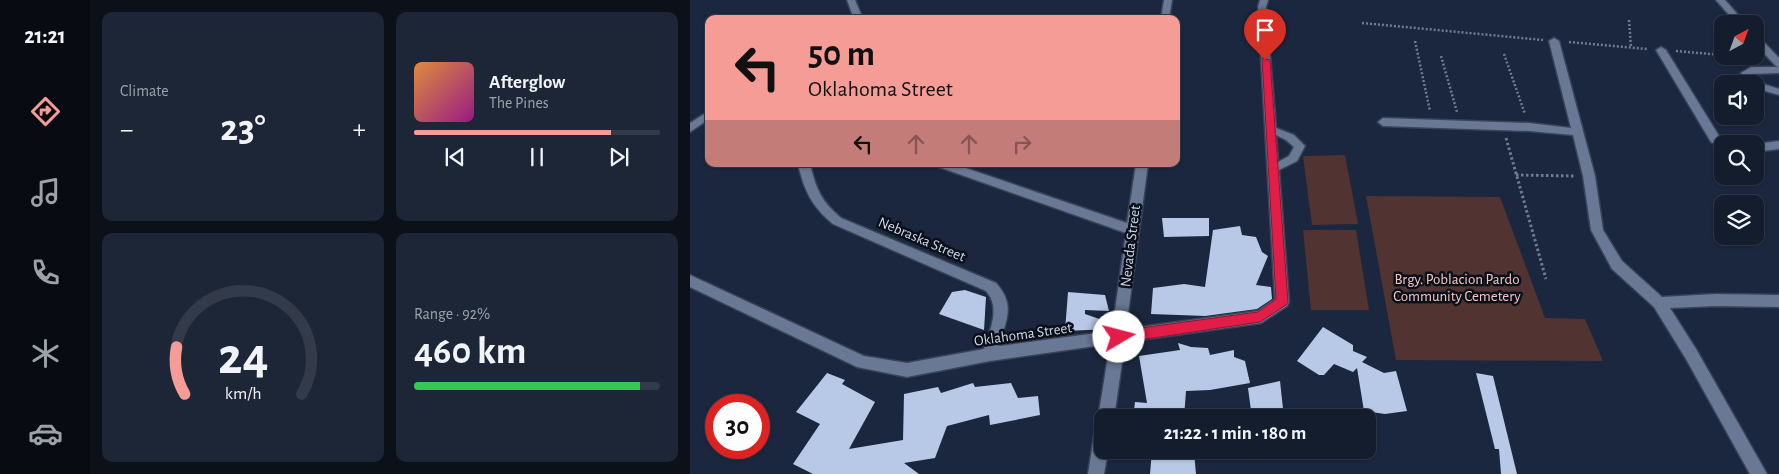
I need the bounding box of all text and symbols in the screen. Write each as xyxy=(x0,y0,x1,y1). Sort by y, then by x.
pin xyxy=(1244,9,1286,60)
north arrow xyxy=(1714,15,1764,65)
map controls xyxy=(1714,15,1764,245)
icon: arrive xyxy=(1251,16,1279,44)
text: 21:21 xyxy=(24,25,66,47)
icon: left xyxy=(725,35,790,100)
text: 50 m xyxy=(808,37,875,72)
text: Afterglow xyxy=(489,73,565,92)
button: sound xyxy=(1714,75,1764,125)
text: Oklahoma Street xyxy=(808,78,953,100)
text: Climate xyxy=(120,83,169,99)
icon: directions xyxy=(28,94,63,129)
text: The Pines xyxy=(489,95,549,111)
text: 23° xyxy=(220,110,266,148)
text: − xyxy=(120,116,133,144)
text: + xyxy=(353,116,366,144)
icon: left xyxy=(849,130,877,158)
icon: ahead xyxy=(902,130,930,158)
icon: ahead xyxy=(955,130,983,158)
icon: right xyxy=(1008,130,1036,158)
button: search xyxy=(1714,135,1764,185)
icon: previous xyxy=(441,143,469,171)
icon: pause xyxy=(523,143,551,171)
icon: next xyxy=(605,143,633,171)
icon: music xyxy=(28,175,63,210)
button: layers xyxy=(1714,195,1764,245)
street label: Nevada Street xyxy=(1118,204,1143,288)
street label: Nebraska Street xyxy=(876,214,968,265)
icon: phone xyxy=(28,255,63,290)
park label: Brgy. Poblacion Pardo Community Cemetery xyxy=(1393,272,1521,304)
text: Range · 92% xyxy=(414,306,490,322)
position arrow xyxy=(1092,310,1144,362)
street label: Oklahoma Street xyxy=(973,320,1073,349)
text: 24 xyxy=(218,331,268,383)
text: 460 km xyxy=(414,333,526,371)
icon: climate xyxy=(28,336,63,371)
text: km/h xyxy=(225,385,261,403)
speed limit sign: 30 xyxy=(705,394,770,459)
icon: car xyxy=(28,416,63,451)
text: 21:22 · 1 min · 180 m xyxy=(1164,424,1306,443)

